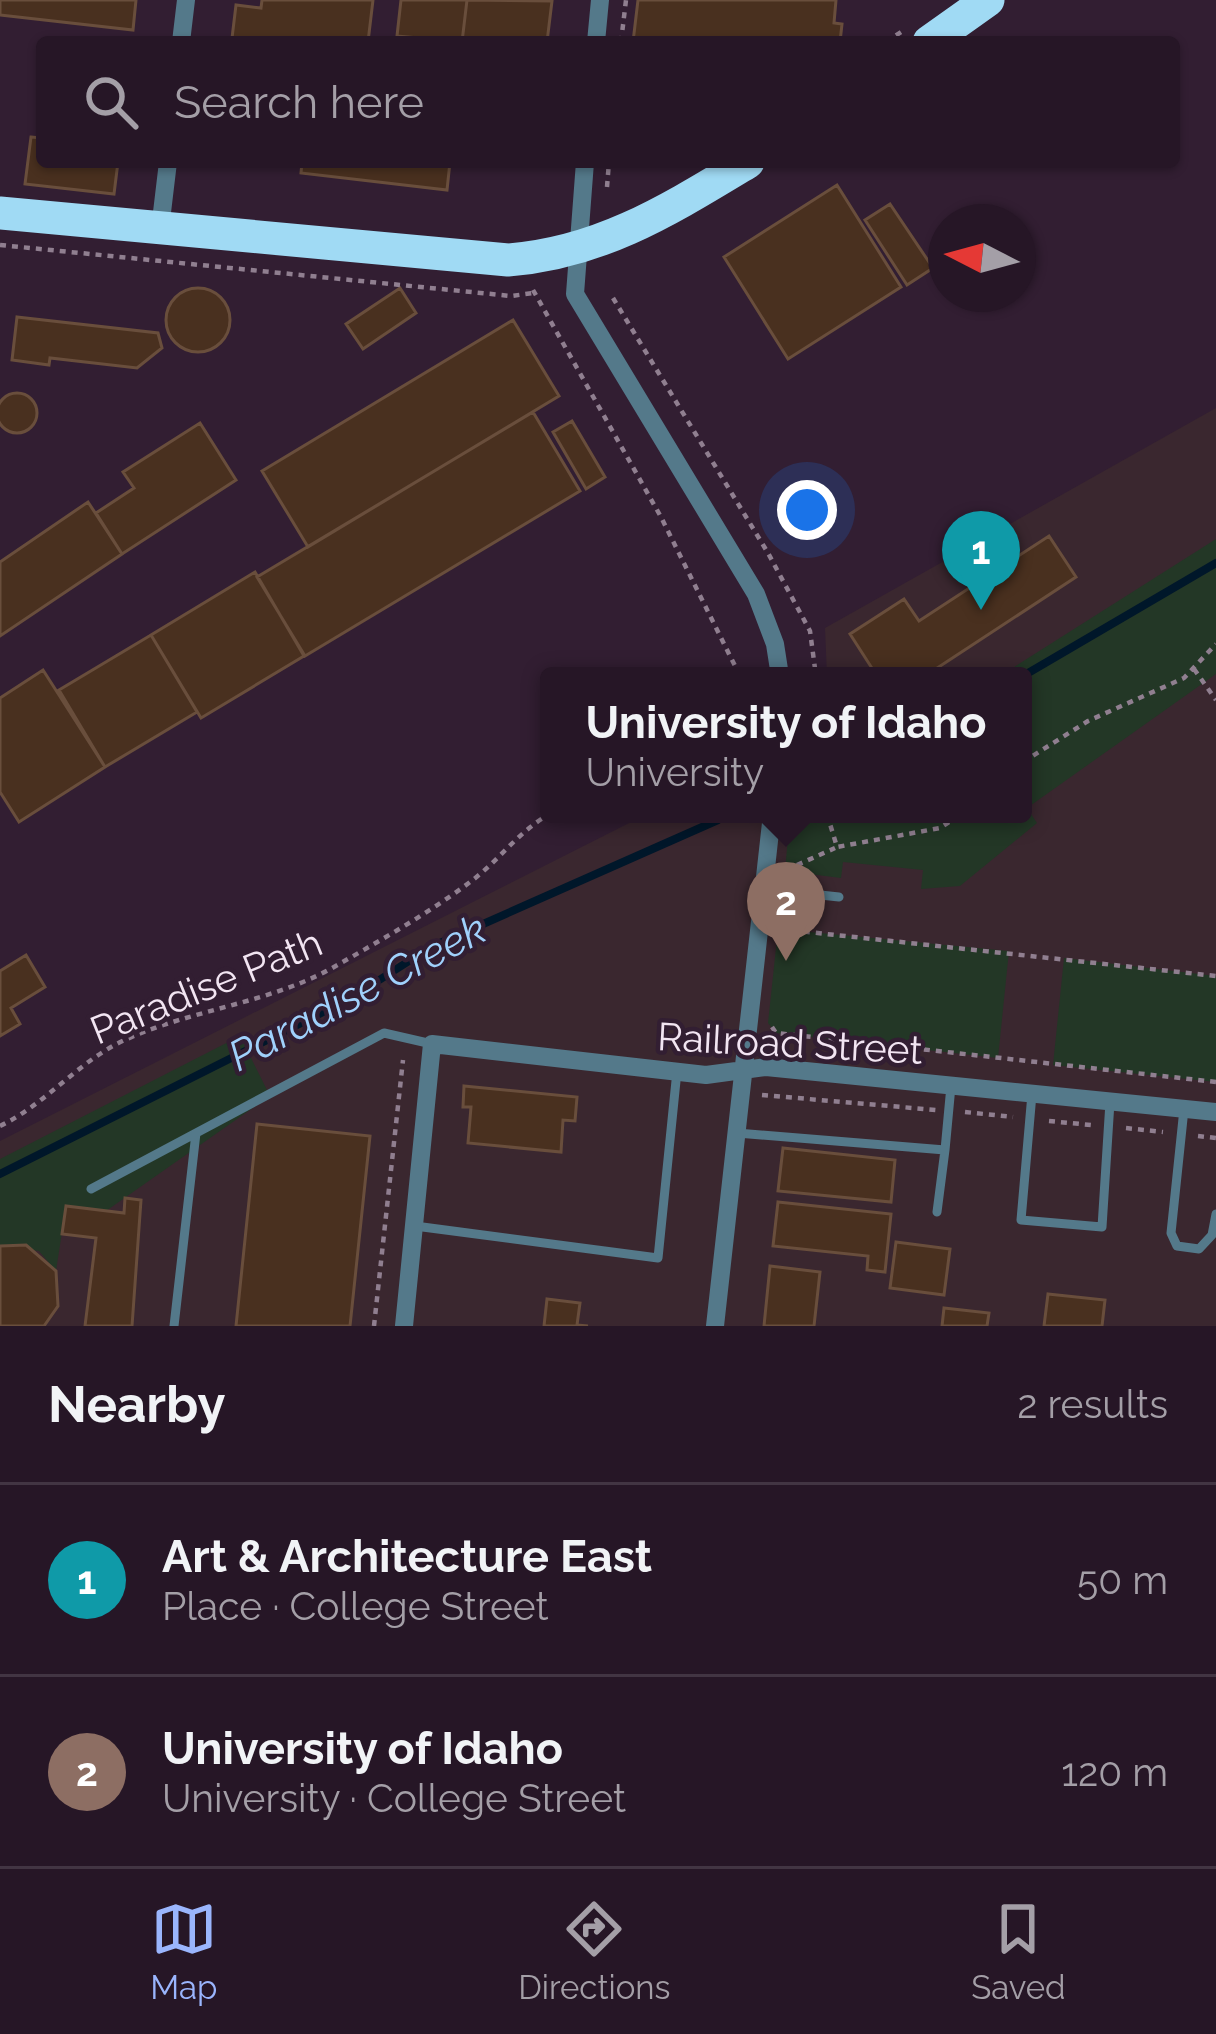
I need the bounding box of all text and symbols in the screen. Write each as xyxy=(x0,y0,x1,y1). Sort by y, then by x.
search box xyxy=(36,36,1180,168)
icon: search xyxy=(78,69,144,135)
text: Search here xyxy=(174,76,424,129)
north arrow xyxy=(928,204,1036,312)
your location xyxy=(777,480,837,540)
pin: 1 xyxy=(942,511,1020,610)
popup xyxy=(540,667,1032,823)
text: University of Idaho xyxy=(586,696,987,749)
text: University xyxy=(586,749,764,795)
pin: 2 xyxy=(747,862,825,961)
water label: Paradise Creek xyxy=(220,904,494,1081)
street label: Paradise Path xyxy=(84,919,328,1053)
street label: Railroad Street xyxy=(656,1013,924,1073)
text: Nearby xyxy=(48,1374,225,1434)
text: 2 results xyxy=(1017,1381,1168,1427)
text: Art & Architecture East xyxy=(162,1530,652,1583)
text: 1 xyxy=(77,1557,97,1603)
text: 50 m xyxy=(1077,1557,1168,1603)
text: Place · College Street xyxy=(162,1583,549,1629)
text: University of Idaho xyxy=(162,1722,563,1775)
text: 2 xyxy=(76,1749,98,1795)
text: 120 m xyxy=(1061,1749,1168,1795)
text: University · College Street xyxy=(162,1775,626,1821)
tab: Map xyxy=(150,1896,217,2007)
tab: Directions xyxy=(518,1896,671,2007)
tab: Saved xyxy=(971,1896,1066,2007)

